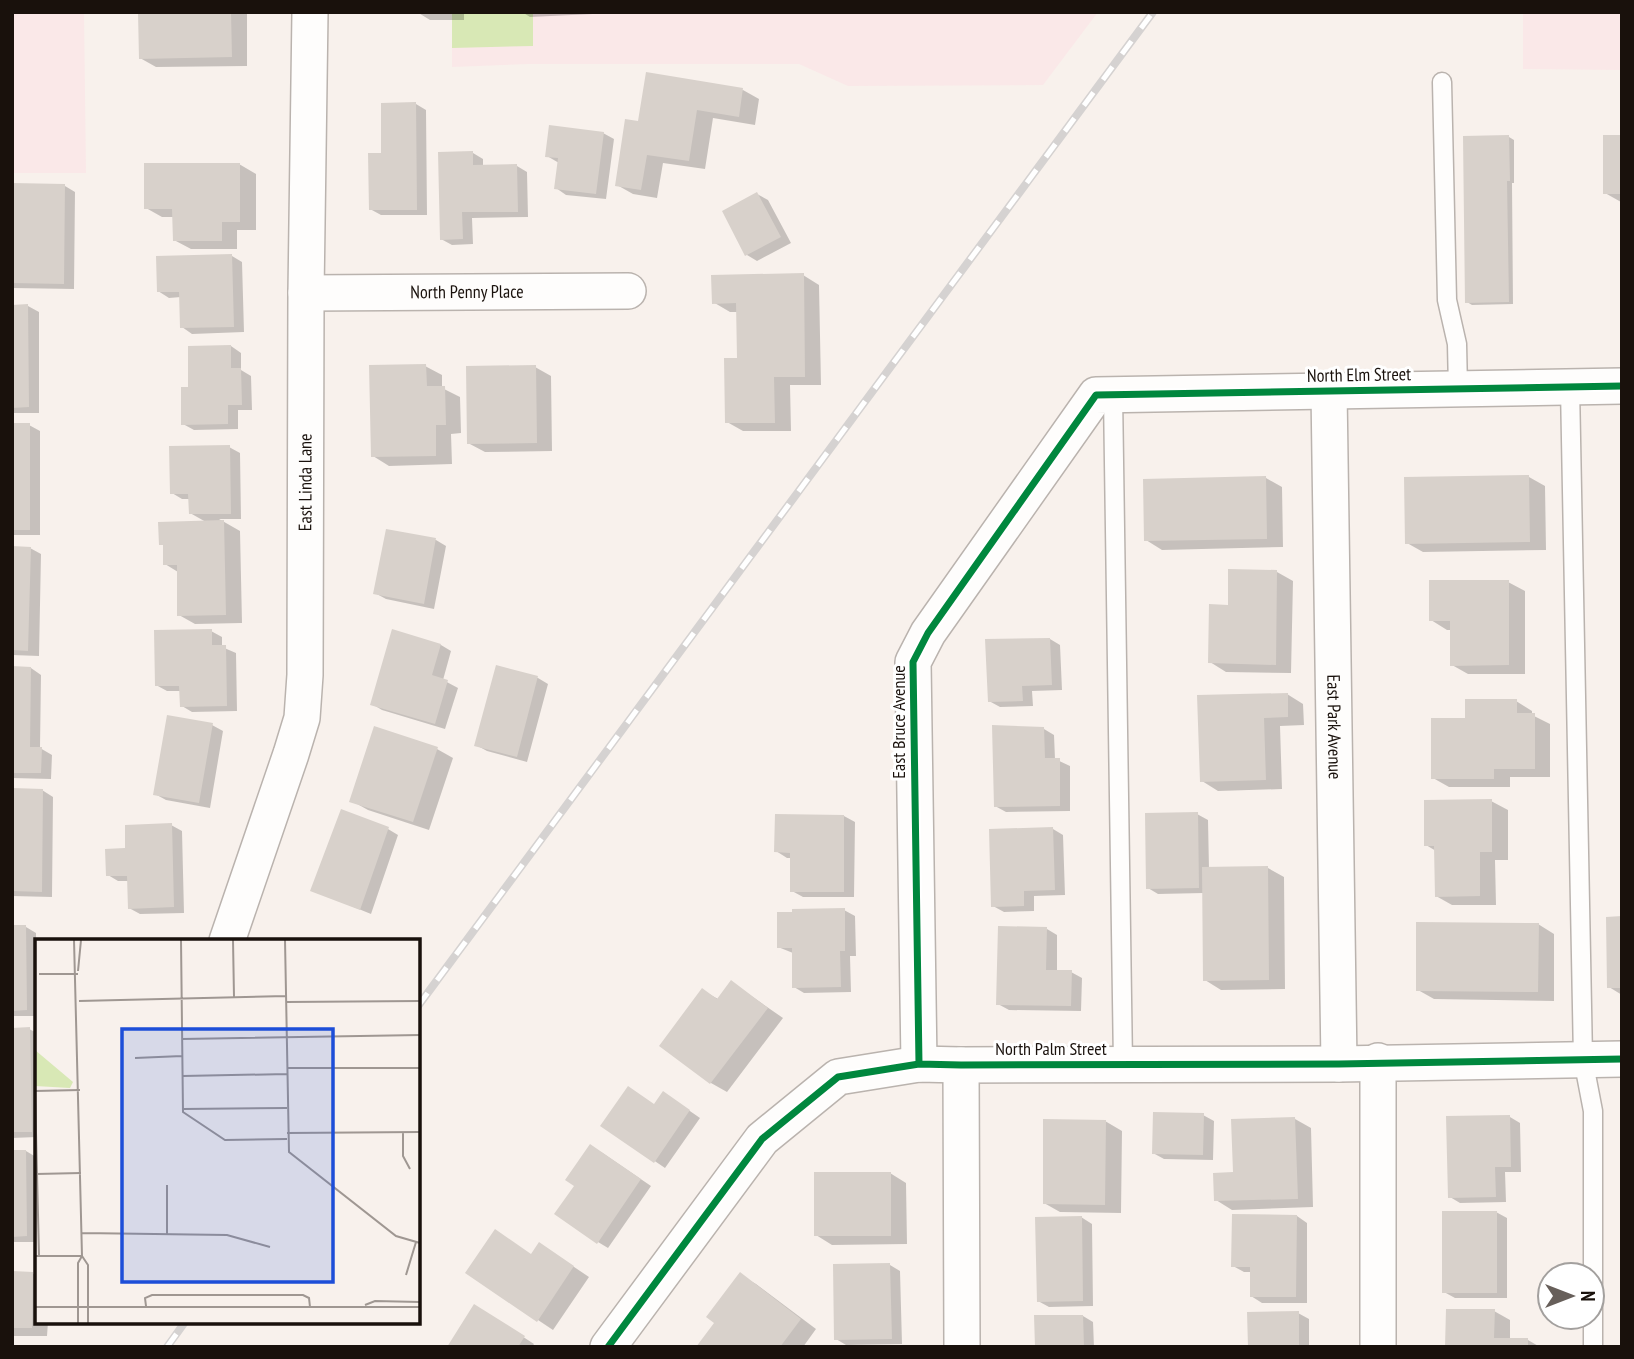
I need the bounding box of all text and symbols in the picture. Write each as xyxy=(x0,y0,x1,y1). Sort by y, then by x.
street label: North Penny Place xyxy=(410,280,524,303)
street label: North Elm Street xyxy=(1307,362,1411,387)
street label: East Linda Lane xyxy=(293,434,317,531)
street label: East Bruce Avenue xyxy=(887,665,910,779)
street label: East Park Avenue xyxy=(1322,674,1347,780)
inset map xyxy=(35,939,420,1324)
street label: North Palm Street xyxy=(995,1037,1107,1060)
north arrow xyxy=(1536,1261,1606,1331)
text: N xyxy=(1576,1291,1600,1301)

